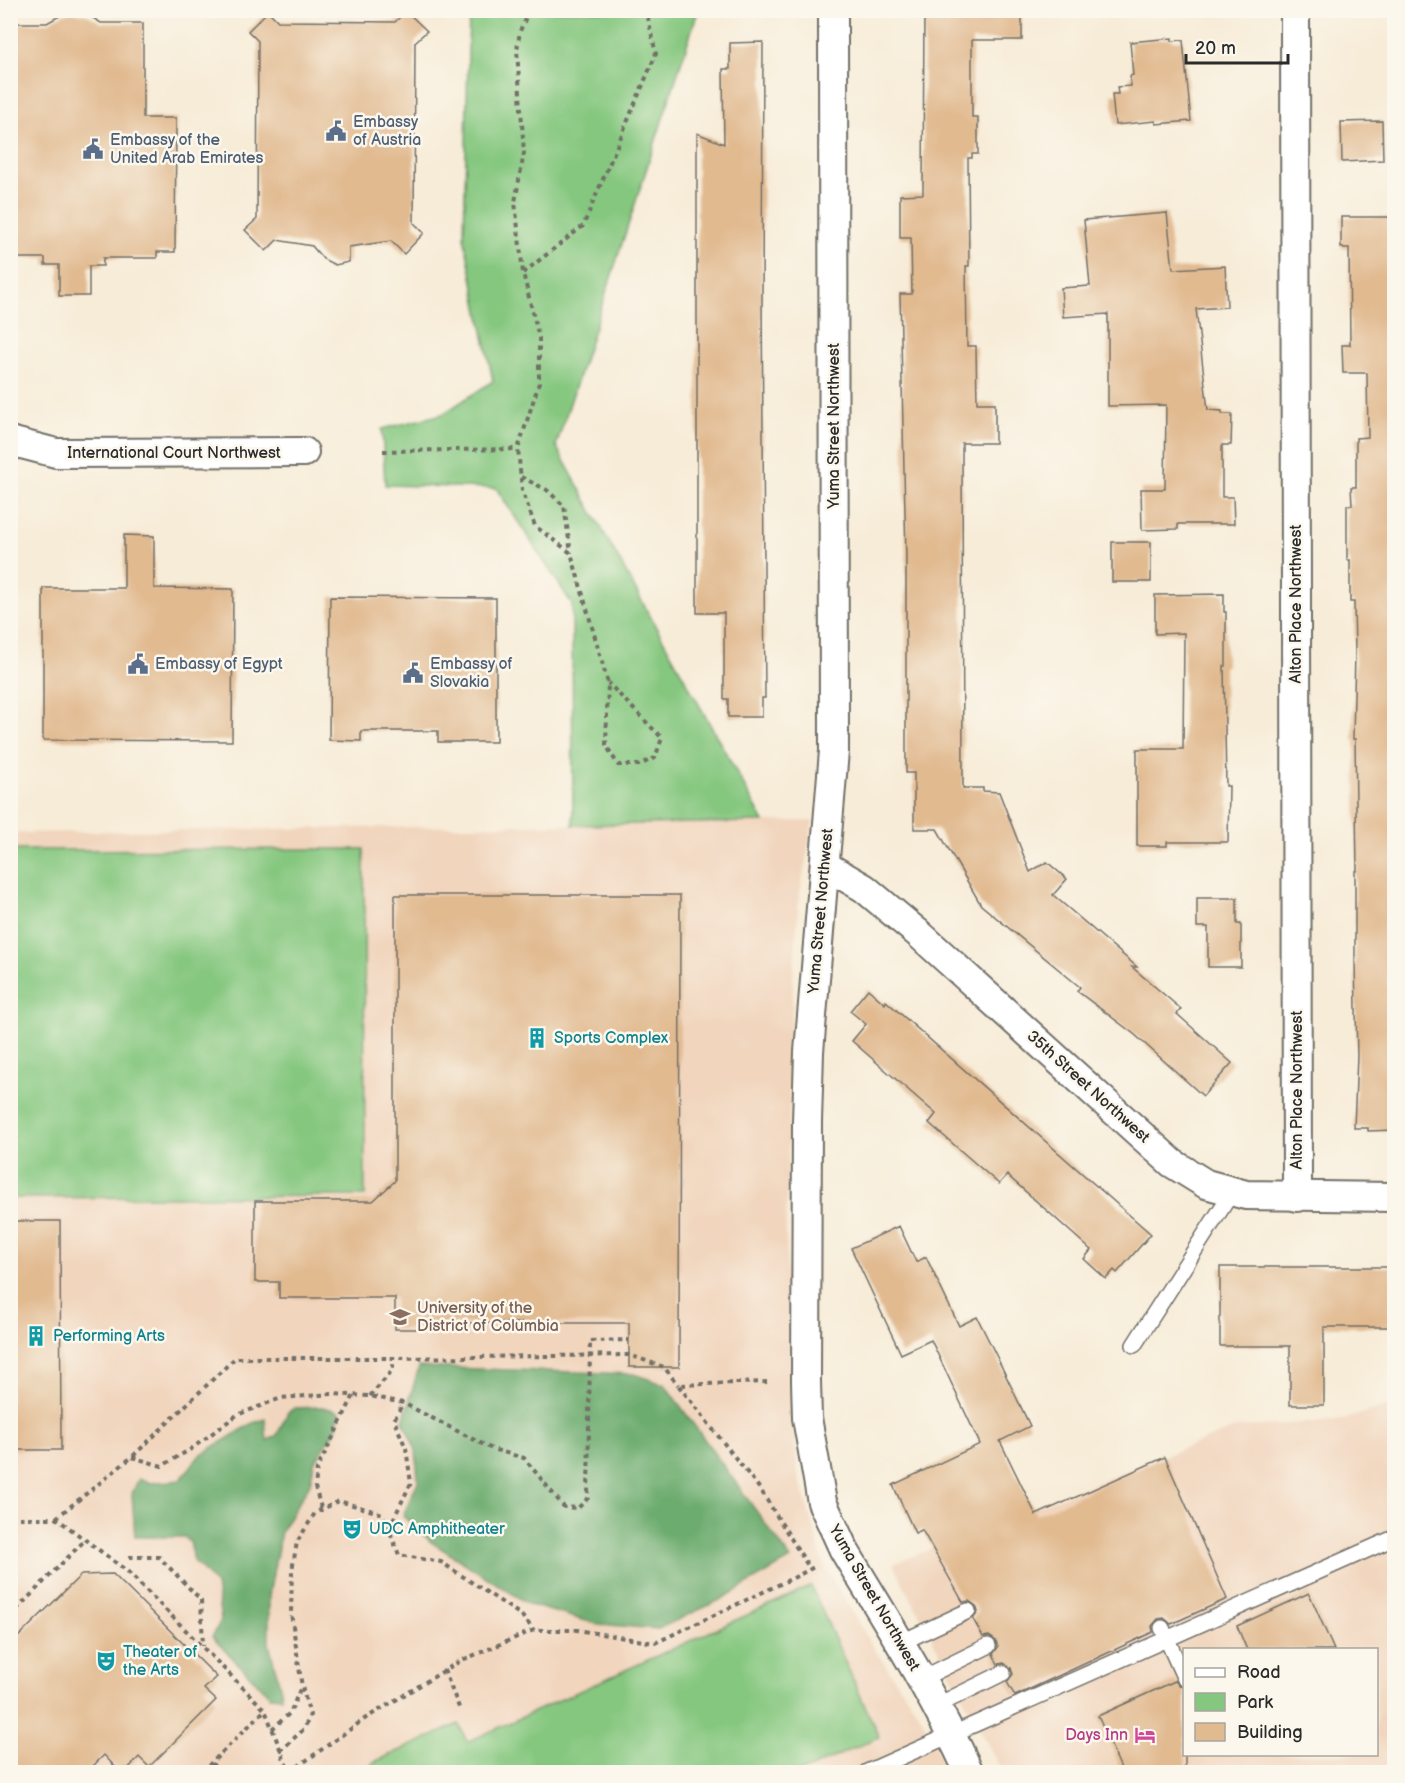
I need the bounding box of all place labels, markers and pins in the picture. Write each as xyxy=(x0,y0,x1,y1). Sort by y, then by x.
place label: Embassy of Austria xyxy=(353,113,421,150)
public building icon: Embassy of Austria xyxy=(324,119,348,143)
place label: Embassy of the United Arab Emirates xyxy=(110,131,263,168)
public building icon: Embassy of the United Arab Emirates xyxy=(81,137,105,161)
public building icon: Embassy of Egypt xyxy=(126,652,150,676)
place label: Embassy of Egypt xyxy=(155,655,283,674)
place label: Embassy of Slovakia xyxy=(430,655,512,692)
public building icon: Embassy of Slovakia xyxy=(401,661,425,685)
building icon: Sports Complex xyxy=(525,1026,549,1050)
place label: Sports Complex xyxy=(554,1029,669,1048)
place label: University of the District of Columbia xyxy=(417,1299,559,1336)
school or university icon: University of the District of Columbia xyxy=(388,1305,412,1329)
building icon: Performing Arts xyxy=(24,1324,48,1348)
place label: Performing Arts xyxy=(53,1327,165,1346)
theatre icon: UDC Amphitheater xyxy=(340,1517,364,1541)
place label: UDC Amphitheater xyxy=(369,1520,505,1539)
place label: Theater of the Arts xyxy=(123,1643,198,1680)
theatre icon: Theater of the Arts xyxy=(94,1649,118,1673)
hotel icon: Days Inn xyxy=(1133,1723,1157,1747)
place label: Days Inn xyxy=(1065,1726,1128,1745)

